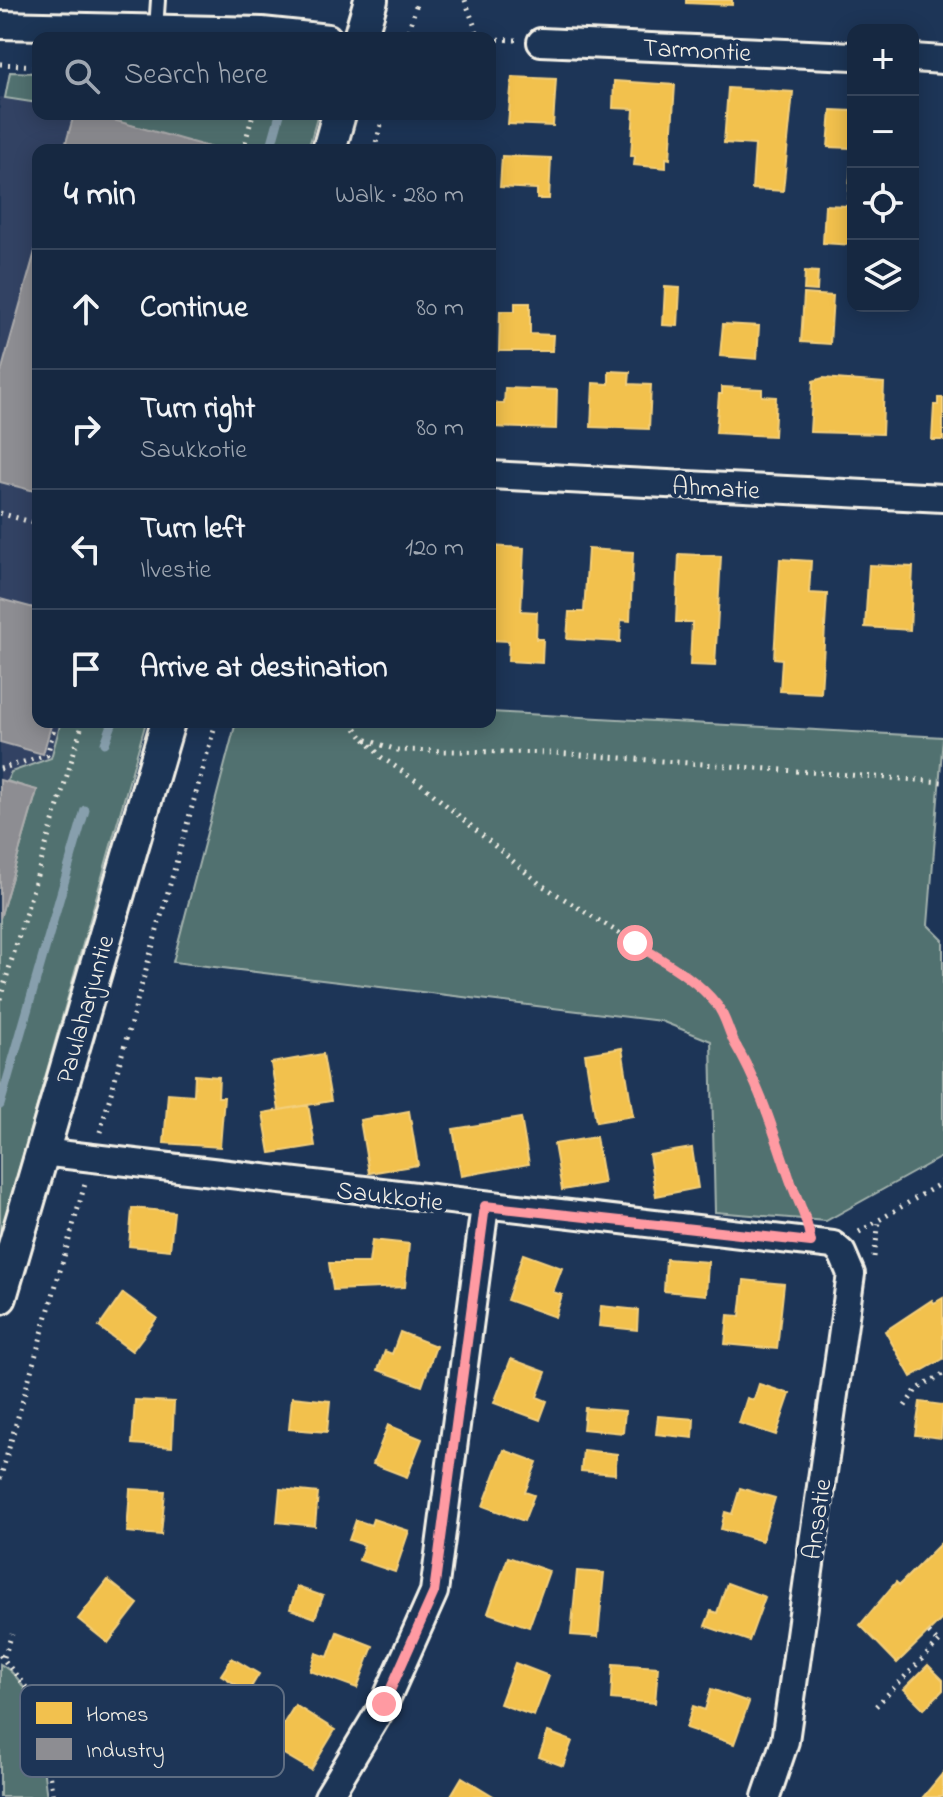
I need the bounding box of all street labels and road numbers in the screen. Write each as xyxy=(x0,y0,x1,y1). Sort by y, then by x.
street label: Tarmontie xyxy=(642,30,752,74)
street label: Ahmatie xyxy=(671,469,761,511)
street label: Paulaharjuntie xyxy=(48,931,126,1089)
street label: Saukkotie xyxy=(334,1173,445,1223)
street label: Ansatie xyxy=(795,1476,843,1562)

